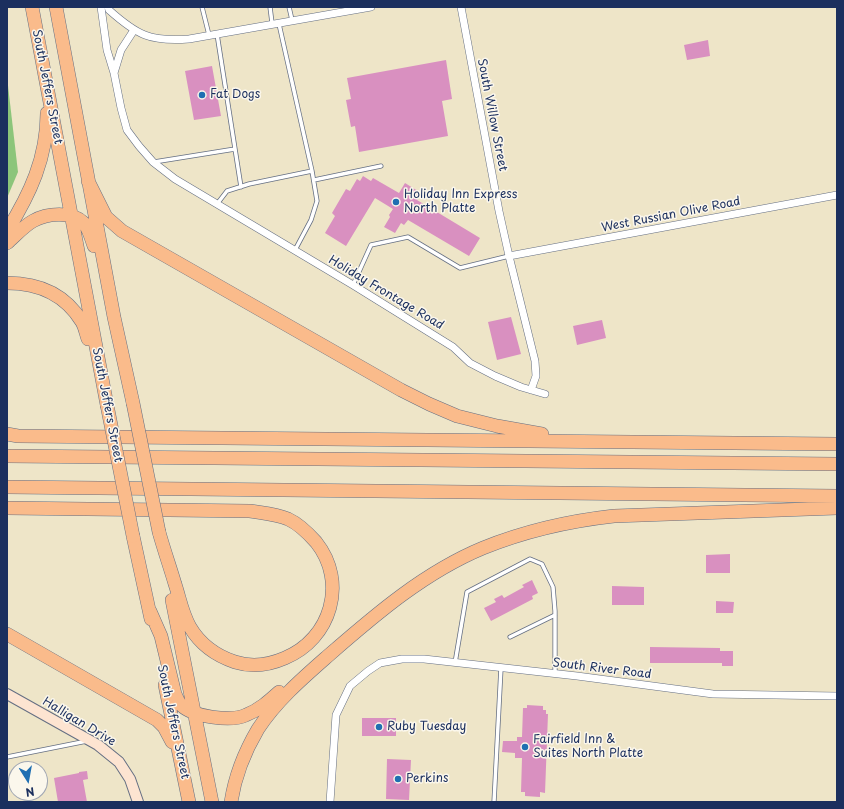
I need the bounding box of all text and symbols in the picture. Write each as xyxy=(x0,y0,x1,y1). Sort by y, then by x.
street label: South Jeffers Street xyxy=(29,28,65,146)
street label: South Willow Street xyxy=(474,57,510,173)
place label: Fat Dogs xyxy=(210,88,260,102)
marker: Fat Dogs xyxy=(197,90,207,100)
place label: Holiday Inn Express North Platte xyxy=(404,188,517,216)
street label: West Russian Olive Road xyxy=(600,194,742,236)
marker: Holiday Inn Express North Platte xyxy=(391,197,401,207)
street label: Holiday Frontage Road xyxy=(326,253,446,333)
street label: South Jeffers Street xyxy=(89,346,125,464)
street label: South River Road xyxy=(552,656,652,682)
street label: South Jeffers Street xyxy=(154,664,192,780)
street label: Halligan Drive xyxy=(40,695,118,749)
place label: Ruby Tuesday xyxy=(387,720,466,734)
marker: Ruby Tuesday xyxy=(374,722,384,732)
place label: Fairfield Inn & Suites North Platte xyxy=(533,733,643,761)
marker: Fairfield Inn & Suites North Platte xyxy=(520,742,530,752)
north arrow xyxy=(8,761,48,801)
place label: Perkins xyxy=(406,772,448,786)
marker: Perkins xyxy=(393,774,403,784)
text: N xyxy=(24,783,36,801)

